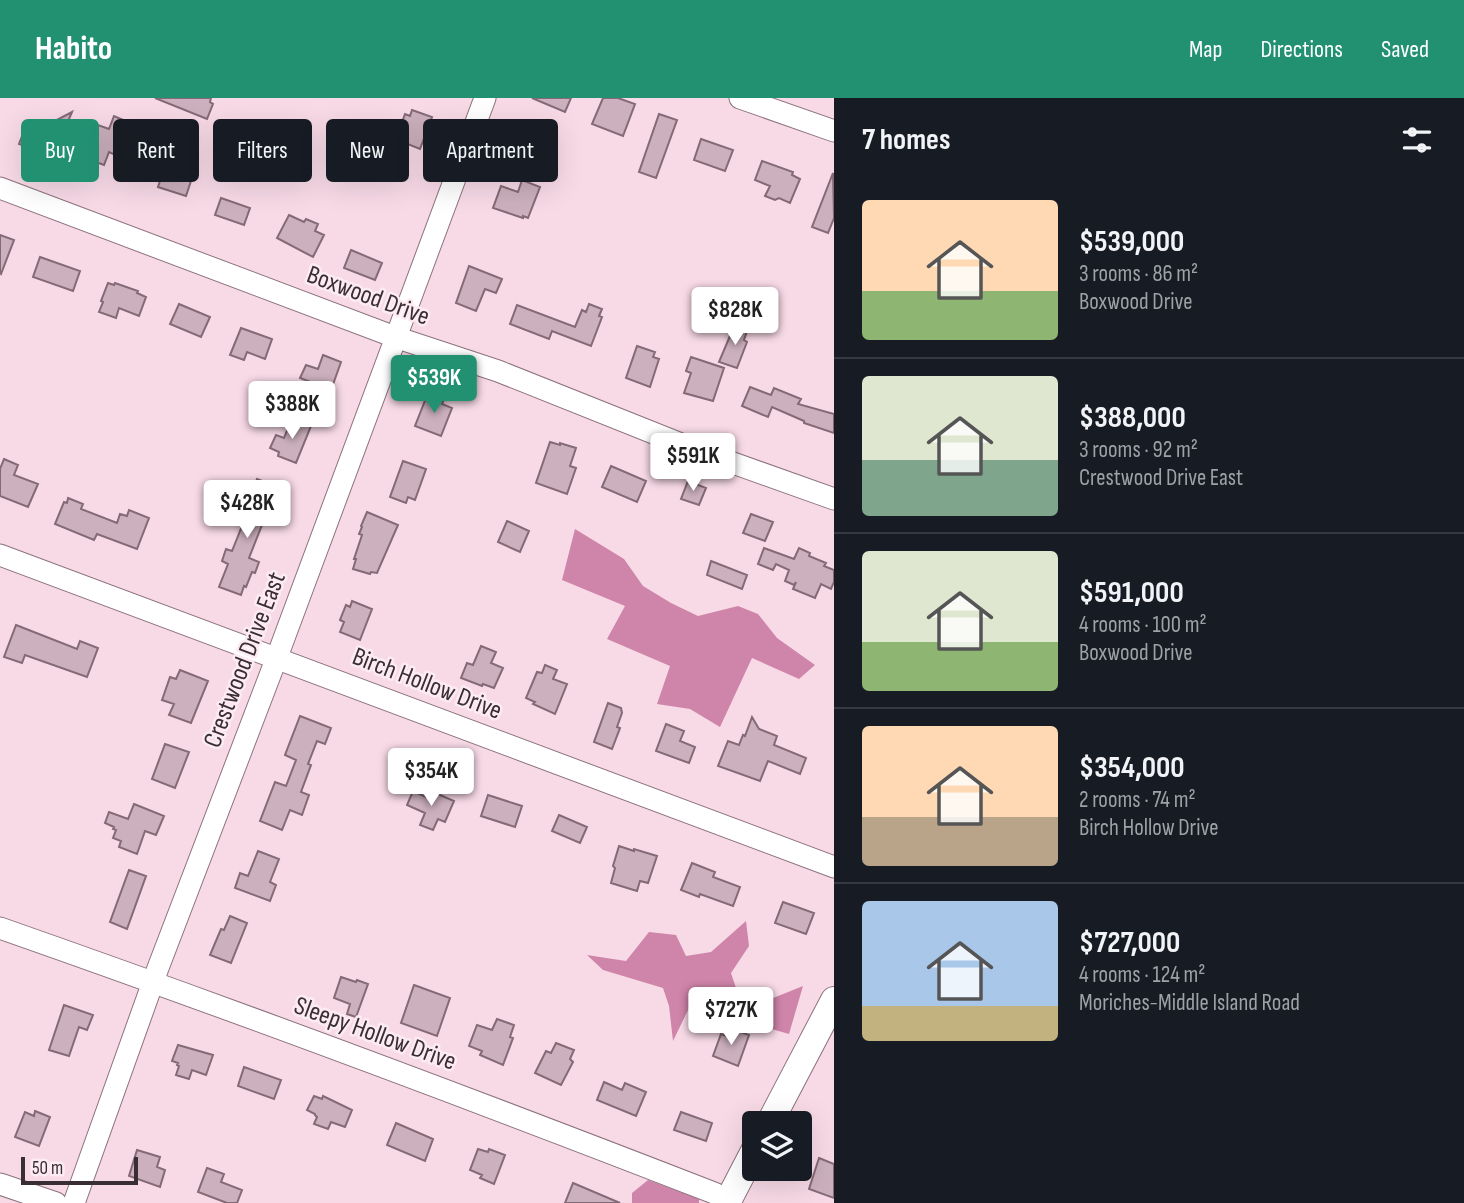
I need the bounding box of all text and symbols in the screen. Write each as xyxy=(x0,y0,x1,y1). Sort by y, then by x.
text: Habito xyxy=(35,29,112,69)
text: Map xyxy=(1189,35,1222,64)
text: Directions xyxy=(1260,35,1343,64)
text: Saved xyxy=(1381,35,1429,64)
chip: Buy xyxy=(21,119,99,182)
chip: Rent xyxy=(113,119,199,182)
chip: Filters xyxy=(213,119,312,182)
chip: New xyxy=(326,119,409,182)
chip: Apartment xyxy=(423,119,558,182)
icon: filters xyxy=(1398,121,1436,159)
text: 7 homes xyxy=(862,122,950,158)
text: $539,000 xyxy=(1079,224,1184,260)
icon: home xyxy=(918,228,1002,312)
street label: Boxwood Drive xyxy=(302,259,434,333)
text: 3 rooms · 86 m² xyxy=(1079,260,1198,288)
pin: $828K xyxy=(686,288,784,347)
text: Boxwood Drive xyxy=(1079,288,1193,316)
text: $828K xyxy=(707,296,763,324)
pin: $539K xyxy=(385,356,483,415)
text: $539K xyxy=(407,364,461,392)
pin: $388K xyxy=(243,382,341,441)
text: $388K xyxy=(264,390,320,418)
text: $388,000 xyxy=(1079,400,1186,436)
icon: home xyxy=(918,404,1002,488)
pin: $591K xyxy=(644,434,742,493)
text: 3 rooms · 92 m² xyxy=(1079,436,1198,464)
text: $591K xyxy=(666,442,720,470)
text: Crestwood Drive East xyxy=(1079,464,1243,492)
pin: $428K xyxy=(198,480,296,540)
text: $428K xyxy=(220,489,274,517)
street label: Crestwood Drive East xyxy=(197,568,293,752)
text: $591,000 xyxy=(1079,575,1184,611)
icon: home xyxy=(918,579,1002,663)
text: 4 rooms · 100 m² xyxy=(1079,611,1207,639)
text: Boxwood Drive xyxy=(1079,639,1193,667)
street label: Birch Hollow Drive xyxy=(348,641,506,727)
pin: $354K xyxy=(382,748,480,808)
text: $354,000 xyxy=(1079,750,1185,786)
icon: home xyxy=(918,754,1002,838)
text: $354K xyxy=(404,757,458,785)
text: 2 rooms · 74 m² xyxy=(1079,786,1196,814)
text: Birch Hollow Drive xyxy=(1079,814,1218,842)
text: $727,000 xyxy=(1079,925,1180,961)
icon: home xyxy=(918,929,1002,1013)
text: 4 rooms · 124 m² xyxy=(1079,961,1205,989)
pin: $727K xyxy=(682,988,780,1047)
text: Moriches-Middle Island Road xyxy=(1079,989,1300,1017)
street label: Sleepy Hollow Drive xyxy=(290,990,460,1078)
text: $727K xyxy=(704,996,758,1024)
map controls xyxy=(742,1111,812,1181)
button: layers xyxy=(742,1111,812,1181)
scale bar xyxy=(21,1154,138,1186)
text: 50 m xyxy=(32,1157,63,1180)

